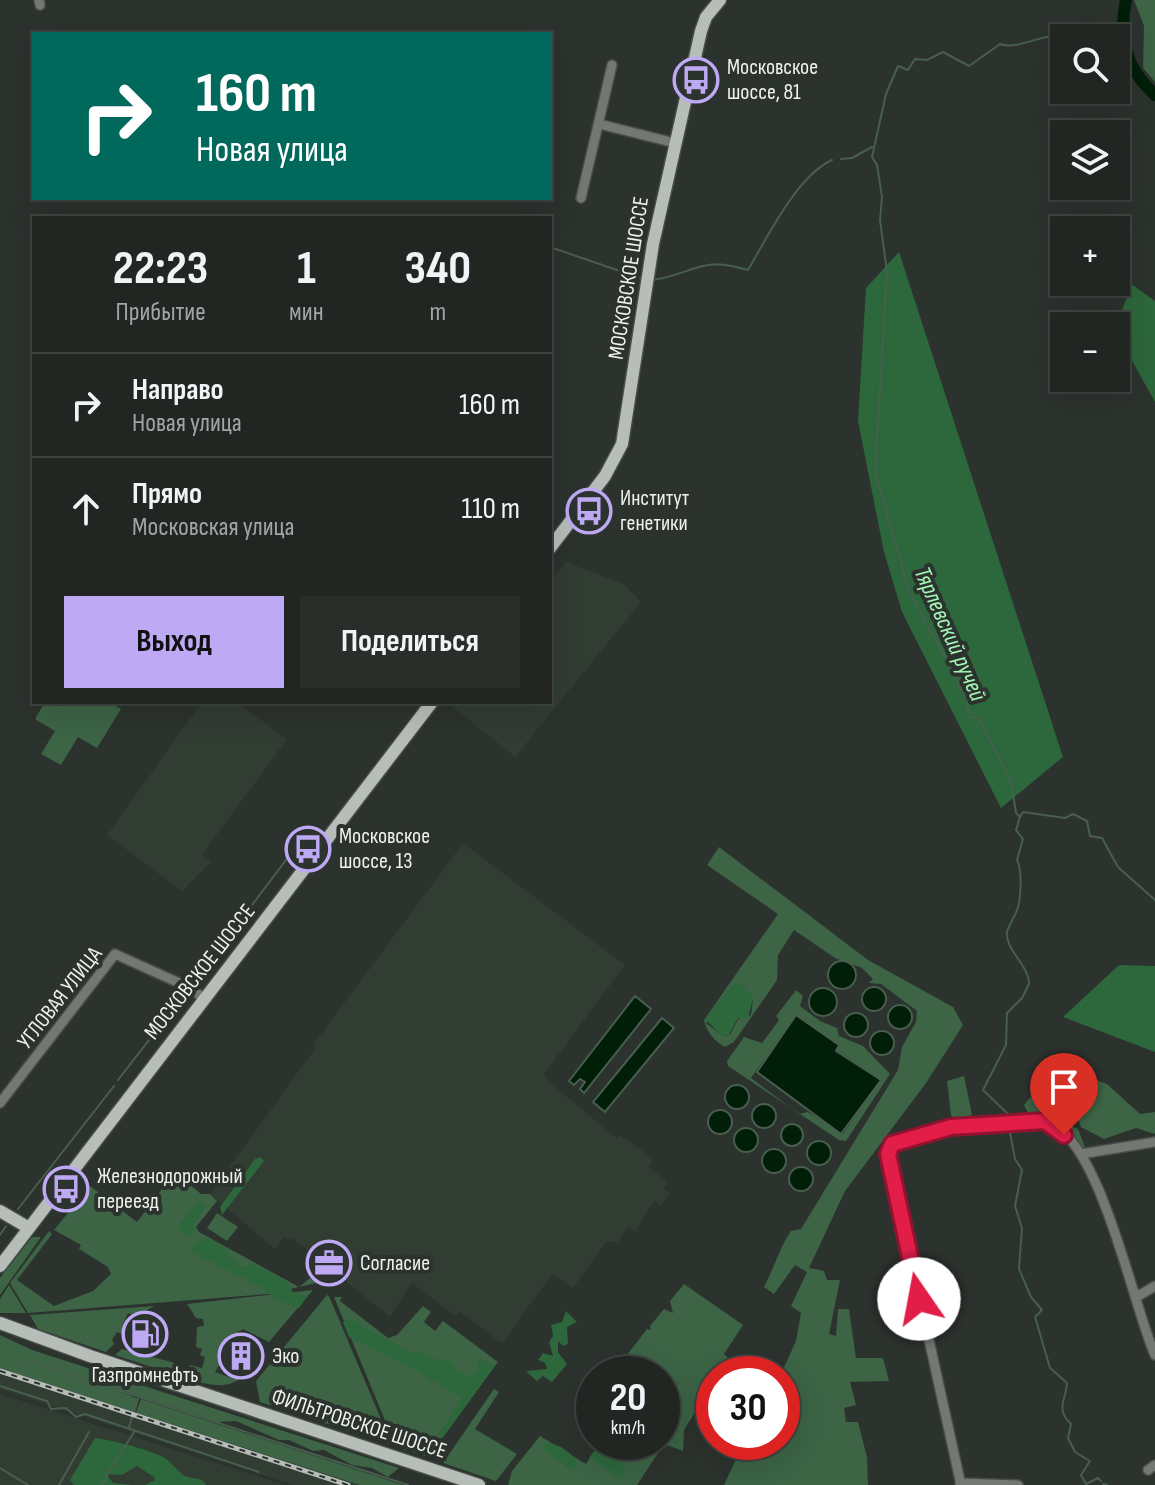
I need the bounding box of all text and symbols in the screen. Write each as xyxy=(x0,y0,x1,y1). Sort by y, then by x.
map controls xyxy=(1050,24,1130,392)
button: search xyxy=(1050,24,1130,104)
place label: Московское шоссе, 81 xyxy=(727,54,818,106)
bus stop icon: Московское шоссе, 81 xyxy=(672,56,720,104)
text: 160 m xyxy=(196,61,317,128)
icon: right xyxy=(64,64,168,168)
button: layers xyxy=(1050,120,1130,200)
text: Новая улица xyxy=(196,129,348,172)
street label: МОСКОВСКОЕ ШОССЕ xyxy=(603,195,655,361)
button: + xyxy=(1050,216,1130,296)
text: 22:23 xyxy=(113,240,208,297)
text: 1 xyxy=(297,240,316,297)
text: 340 xyxy=(404,240,471,297)
text: Прибытие xyxy=(116,297,206,328)
text: мин xyxy=(289,297,324,328)
text: m xyxy=(429,297,446,328)
button: − xyxy=(1050,312,1130,392)
text: Направо xyxy=(132,372,224,408)
icon: right xyxy=(64,383,108,427)
text: 160 m xyxy=(459,387,520,423)
text: Новая улица xyxy=(132,408,242,439)
text: Прямо xyxy=(132,476,202,512)
place label: Институт генетики xyxy=(620,485,690,537)
icon: ahead xyxy=(64,487,108,531)
bus stop icon: Институт генетики xyxy=(565,487,613,535)
text: 110 m xyxy=(462,491,520,527)
text: Московская улица xyxy=(132,512,294,543)
water label: Тярлевский ручей xyxy=(907,562,993,706)
button: Выход xyxy=(64,596,284,688)
button: Поделиться xyxy=(300,596,520,688)
place label: Московское шоссе, 13 xyxy=(339,823,430,875)
bus stop icon: Московское шоссе, 13 xyxy=(284,825,332,873)
street label: МОСКОВСКОЕ ШОССЕ xyxy=(139,899,261,1045)
street label: УГЛОВАЯ УЛИЦА xyxy=(12,941,109,1055)
pin xyxy=(1030,1053,1098,1135)
icon: arrive xyxy=(1042,1065,1086,1109)
place label: Железнодорожный переезд xyxy=(97,1163,243,1215)
bus stop icon: Железнодорожный переезд xyxy=(42,1165,90,1213)
office icon: Согласие xyxy=(305,1239,353,1287)
place label: Согласие xyxy=(360,1250,430,1277)
position arrow xyxy=(877,1257,961,1341)
fuel station icon: Газпромнефть xyxy=(121,1310,169,1358)
building icon: Эко xyxy=(217,1332,265,1380)
place label: Эко xyxy=(272,1343,299,1370)
speed limit sign: 30 xyxy=(696,1356,800,1460)
place label: Газпромнефть xyxy=(91,1362,199,1389)
text: 20 xyxy=(610,1374,646,1422)
street label: ФИЛЬТРОВСКОЕ ШОССЕ xyxy=(268,1383,450,1465)
text: km/h xyxy=(611,1416,645,1440)

